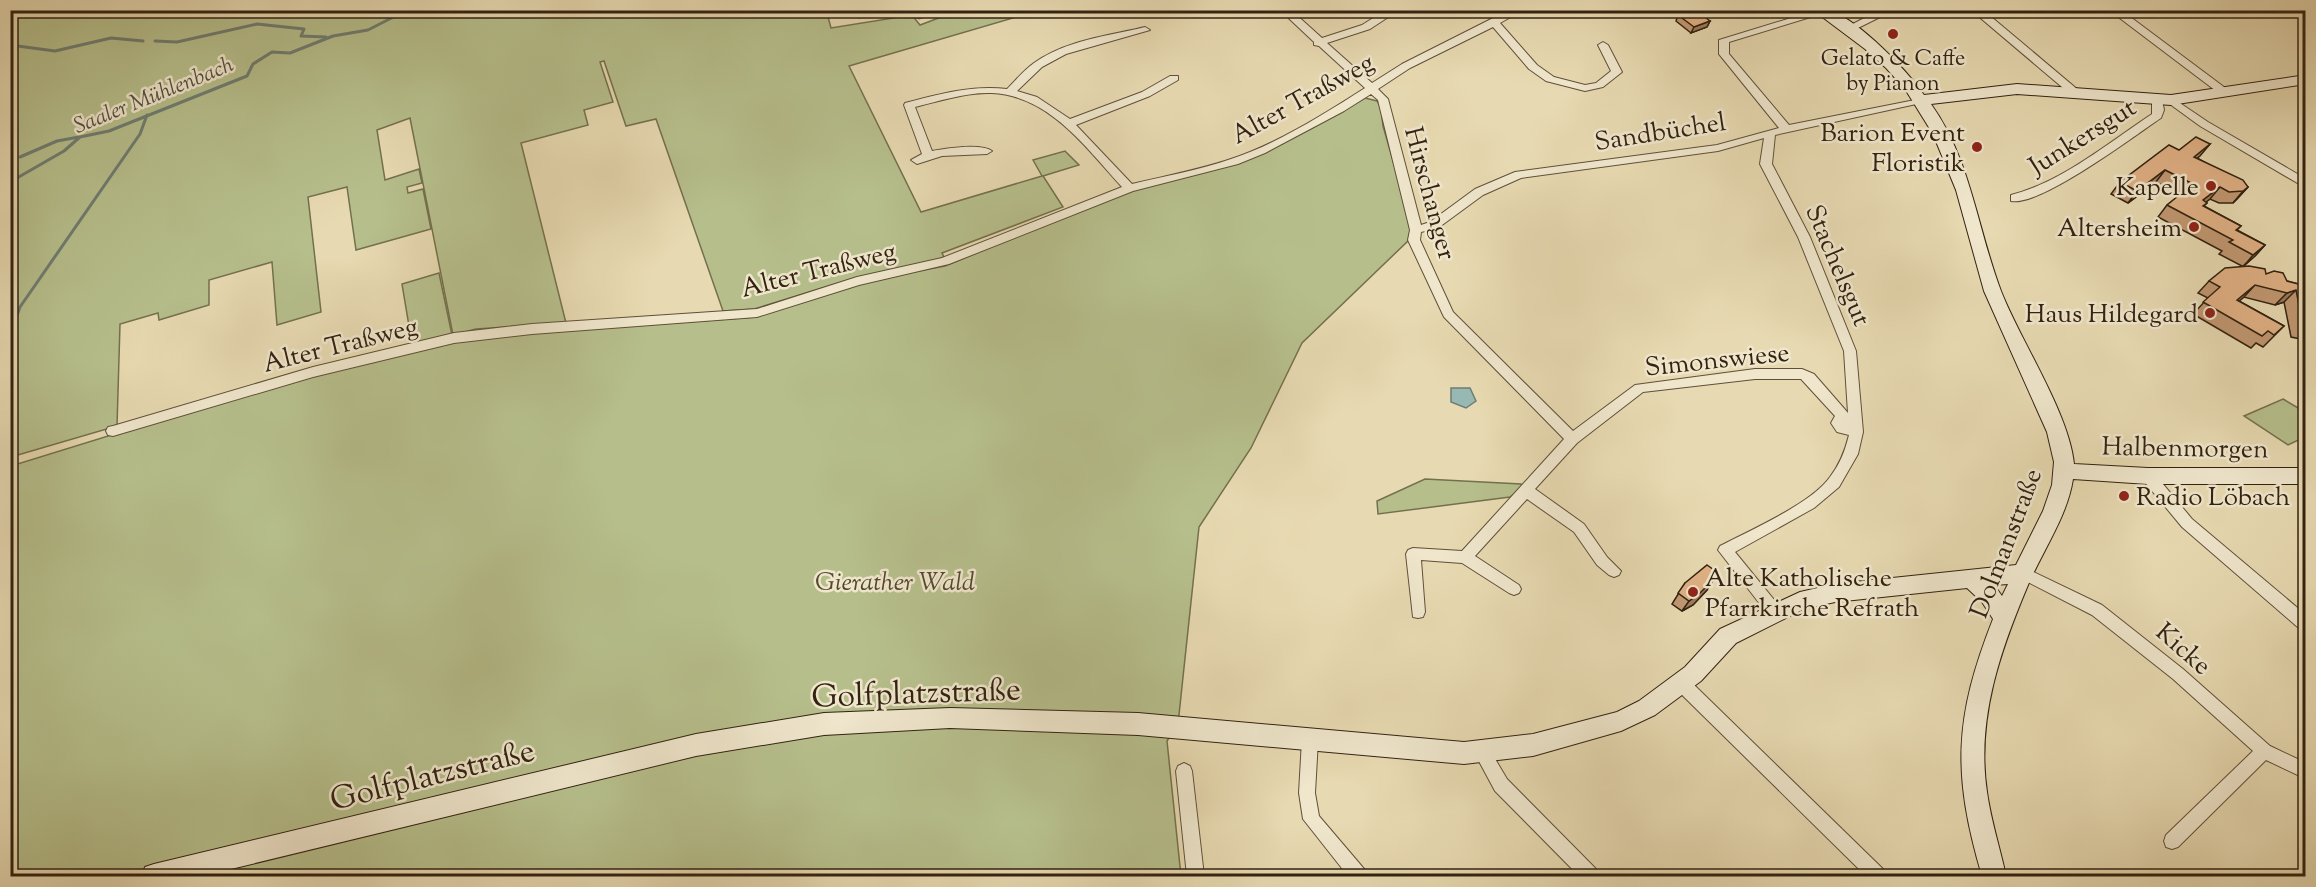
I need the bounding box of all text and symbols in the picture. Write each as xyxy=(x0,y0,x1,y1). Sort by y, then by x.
marker: Gelato & Caffe by Pianon xyxy=(1886,27,1900,41)
place label: Gelato & Caffe by Pianon xyxy=(1821,44,1965,101)
street label: Alter Traßweg xyxy=(1225,46,1382,155)
water label: Saaler Mühlenbach xyxy=(69,50,239,143)
street label: Junkersgut xyxy=(2021,91,2144,187)
street label: Sandbüchel xyxy=(1592,105,1729,162)
place label: Barion Event Floristik xyxy=(1820,116,1965,183)
street label: Hirschanger xyxy=(1393,123,1464,264)
marker: Barion Event Floristik xyxy=(1970,140,1984,154)
place label: Kapelle xyxy=(2116,170,2199,207)
marker: Kapelle xyxy=(2204,179,2218,193)
street label: Stachelsgut xyxy=(1795,200,1879,333)
place label: Altersheim xyxy=(2057,211,2182,248)
marker: Altersheim xyxy=(2187,220,2201,234)
street label: Alter Traßweg xyxy=(737,234,900,309)
place label: Haus Hildegard xyxy=(2025,297,2198,334)
marker: Haus Hildegard xyxy=(2203,306,2217,320)
street label: Alter Traßweg xyxy=(259,309,422,384)
street label: Simonswiese xyxy=(1643,336,1791,387)
street label: Halbenmorgen xyxy=(2101,430,2269,469)
street label: Dolmanstraße xyxy=(1962,464,2053,624)
place label: Radio Löbach xyxy=(2136,480,2290,517)
marker: Radio Löbach xyxy=(2117,489,2131,503)
place label: Alte Katholische Pfarrkirche Refrath xyxy=(1705,561,1919,628)
park label: Gierather Wald xyxy=(815,565,975,602)
marker: Alte Katholische Pfarrkirche Refrath xyxy=(1686,585,1700,599)
street label: Kicke xyxy=(2146,615,2218,685)
street label: Golfplatzstraße xyxy=(811,668,1022,722)
street label: Golfplatzstraße xyxy=(326,729,540,825)

